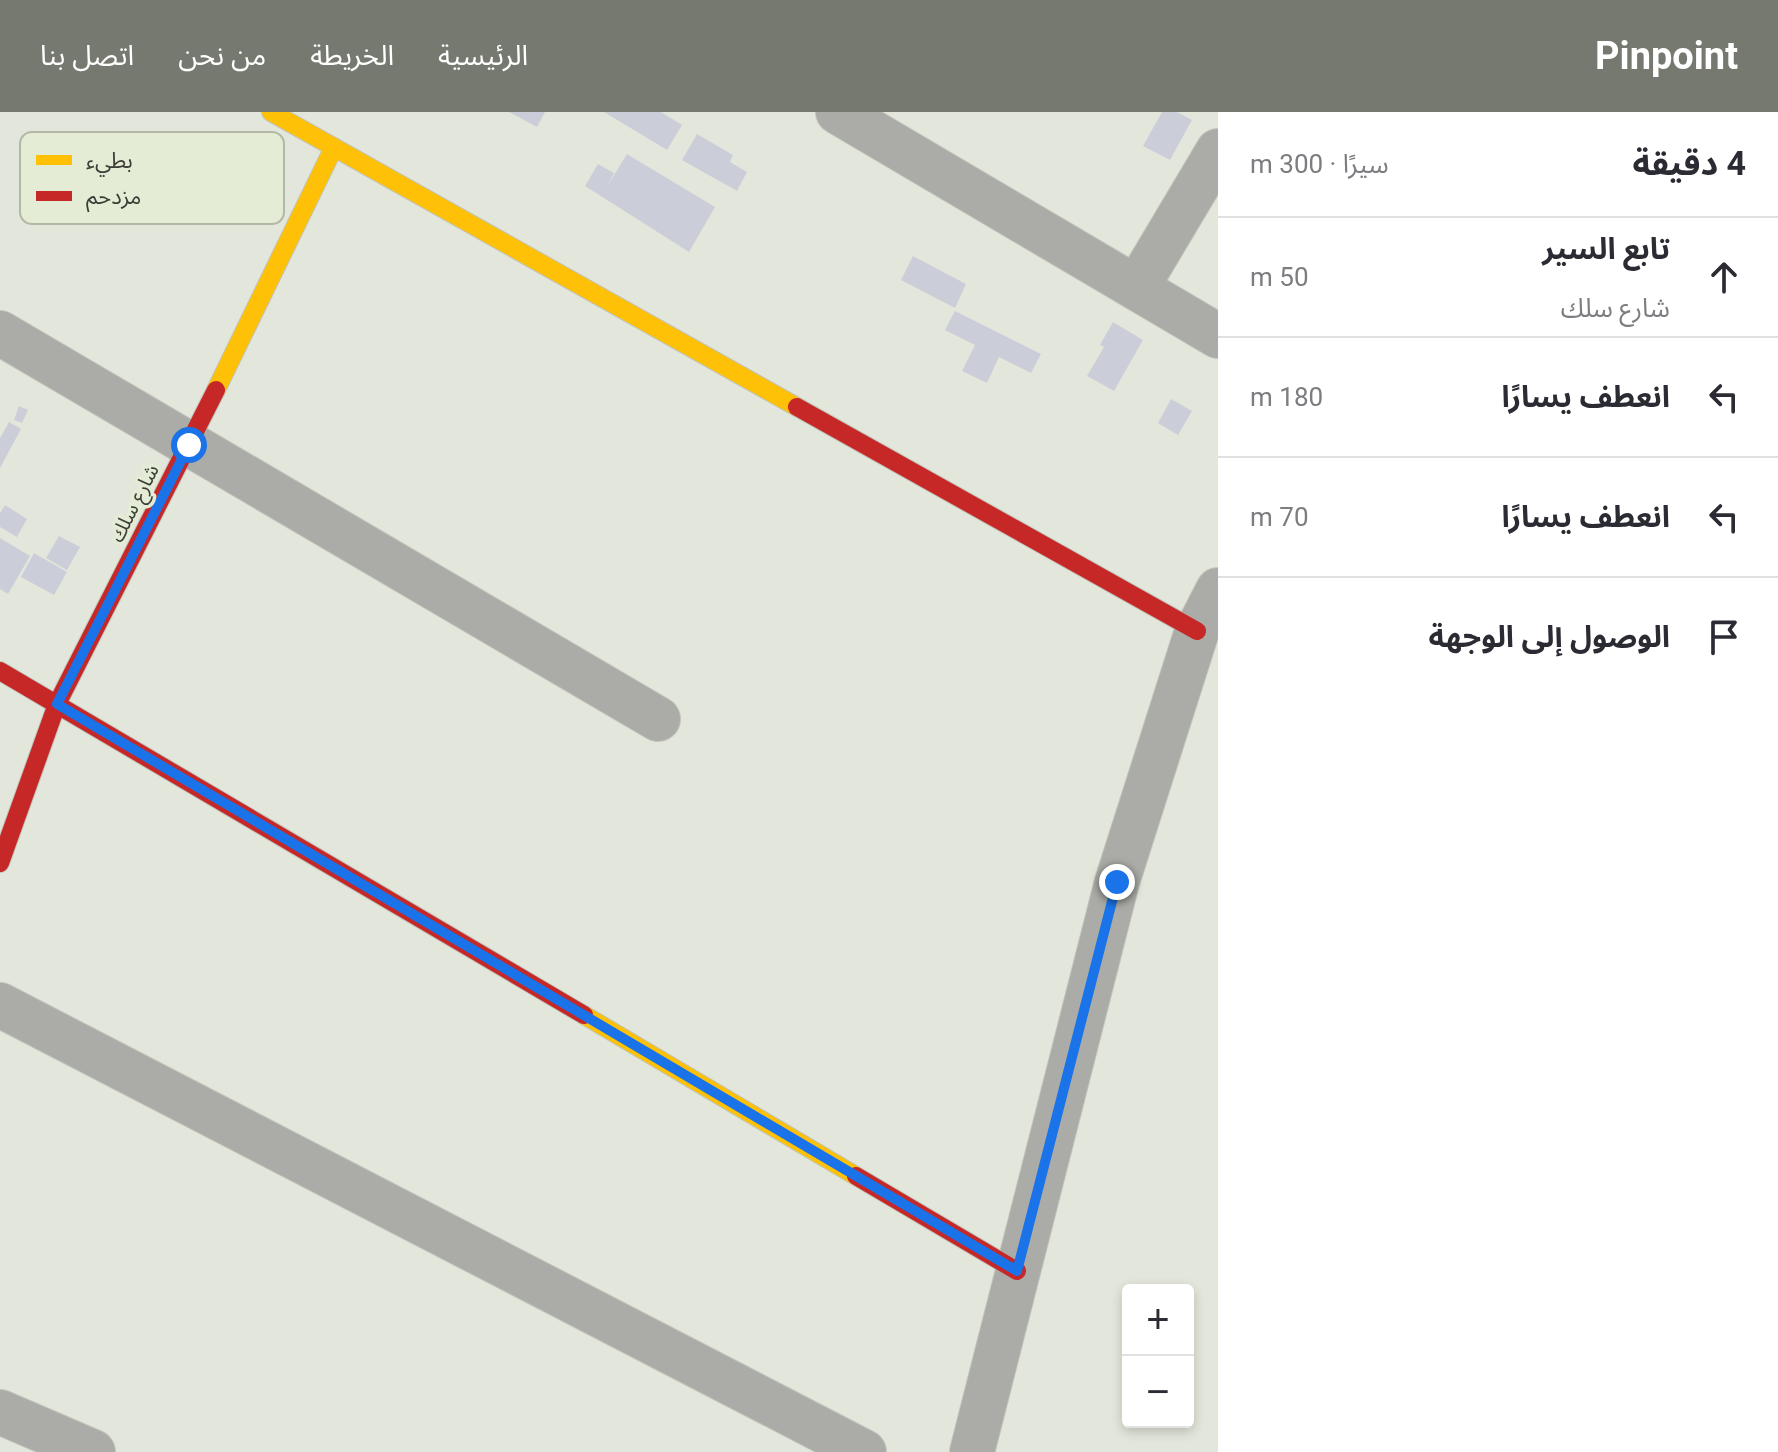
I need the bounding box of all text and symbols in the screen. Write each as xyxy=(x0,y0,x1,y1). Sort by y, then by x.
text: Pinpoint xyxy=(1595,34,1738,78)
text: اتصل بنا xyxy=(40,39,134,72)
text: من نحن xyxy=(178,39,266,72)
text: الخريطة xyxy=(310,39,394,72)
text: الرئيسية xyxy=(438,39,528,72)
legend xyxy=(20,132,284,224)
text: 4 دقيقة xyxy=(1632,143,1746,183)
text: بطيء xyxy=(86,148,133,177)
text: سيرًا · 300 m xyxy=(1250,149,1389,179)
text: مزدحم xyxy=(86,184,141,213)
text: تابع السير xyxy=(1542,231,1670,266)
icon: ahead xyxy=(1702,255,1746,299)
text: 50 m xyxy=(1250,262,1309,292)
text: شارع سلك xyxy=(1561,293,1670,323)
icon: left xyxy=(1702,375,1746,419)
text: انعطف يسارًا xyxy=(1501,379,1670,414)
text: 180 m xyxy=(1250,382,1323,412)
route start xyxy=(171,427,207,463)
street label: شارع سلك xyxy=(104,460,166,547)
icon: left xyxy=(1702,495,1746,539)
text: انعطف يسارًا xyxy=(1501,499,1670,534)
text: 70 m xyxy=(1250,502,1309,532)
icon: arrive xyxy=(1702,615,1746,659)
text: الوصول إلى الوجهة xyxy=(1429,619,1670,654)
route end xyxy=(1099,864,1135,900)
map controls xyxy=(1122,1284,1194,1428)
button: + xyxy=(1122,1284,1194,1356)
button: − xyxy=(1122,1356,1194,1428)

